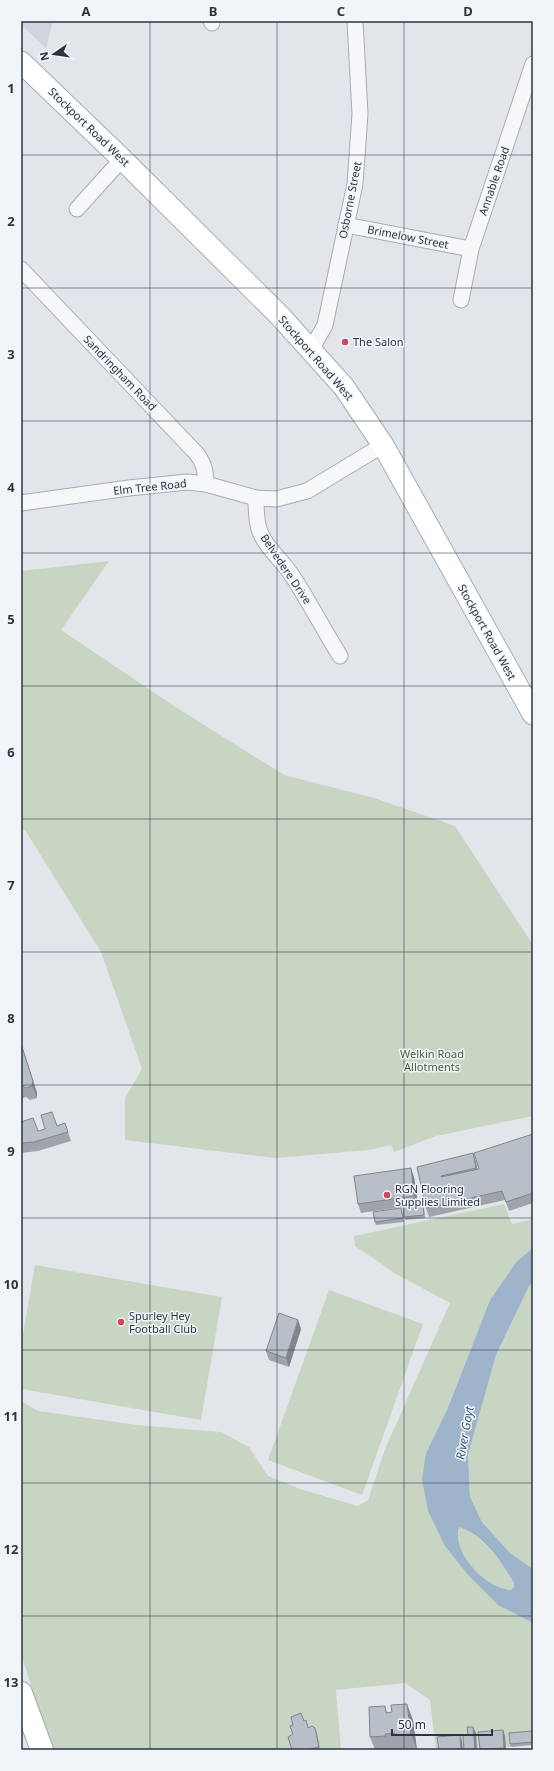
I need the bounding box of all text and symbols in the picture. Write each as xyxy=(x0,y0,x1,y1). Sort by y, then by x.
text: A xyxy=(82,2,91,20)
text: B xyxy=(209,2,217,20)
text: C xyxy=(337,2,345,20)
text: D xyxy=(463,2,473,20)
north arrow xyxy=(34,34,74,74)
text: N xyxy=(35,50,52,62)
text: 1 xyxy=(7,79,15,97)
street label: Stockport Road West xyxy=(46,84,133,169)
street label: Annable Road xyxy=(475,144,512,217)
street label: Osborne Street xyxy=(335,160,364,240)
text: 2 xyxy=(7,212,15,230)
street label: Brimelow Street xyxy=(366,221,450,252)
street label: Stockport Road West xyxy=(275,312,357,403)
street label: Sandringham Road xyxy=(80,332,160,414)
place label: The Salon xyxy=(353,334,403,349)
marker: The Salon xyxy=(340,337,350,347)
text: 3 xyxy=(7,345,15,363)
street label: Elm Tree Road xyxy=(113,475,187,498)
text: 4 xyxy=(7,478,15,496)
street label: Belvedere Drive xyxy=(257,531,315,607)
street label: Stockport Road West xyxy=(455,581,520,682)
text: 5 xyxy=(7,610,15,628)
text: 6 xyxy=(7,743,15,761)
text: 7 xyxy=(7,876,15,894)
text: 8 xyxy=(7,1009,15,1027)
park label: Welkin Road Allotments xyxy=(400,1046,464,1074)
text: 9 xyxy=(7,1142,15,1160)
place label: RGN Flooring Supplies Limited xyxy=(395,1181,480,1209)
marker: RGN Flooring Supplies Limited xyxy=(382,1190,392,1200)
text: 10 xyxy=(4,1275,18,1293)
place label: Spurley Hey Football Club xyxy=(129,1308,197,1336)
marker: Spurley Hey Football Club xyxy=(116,1317,126,1327)
water label: River Goyt xyxy=(451,1404,478,1461)
text: 11 xyxy=(4,1407,18,1425)
text: 12 xyxy=(4,1540,18,1558)
text: 13 xyxy=(4,1673,18,1691)
scale bar xyxy=(392,1711,492,1737)
text: 50 m xyxy=(398,1716,426,1733)

